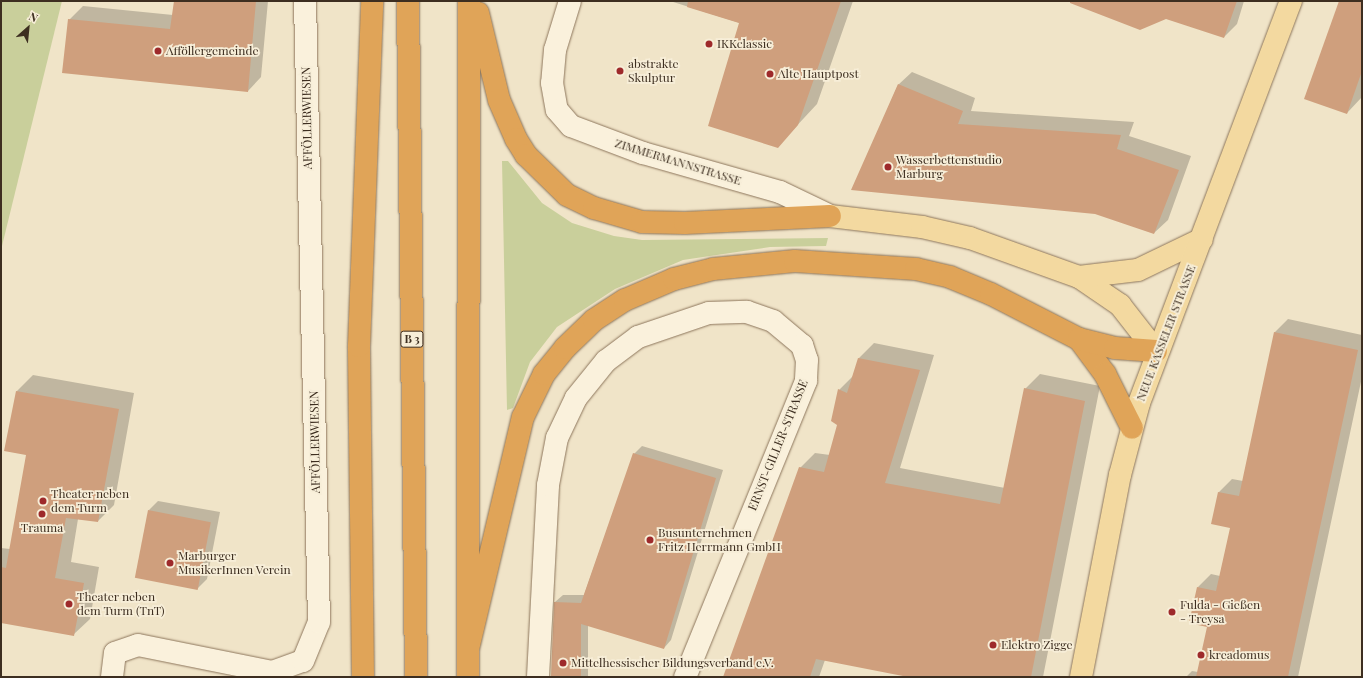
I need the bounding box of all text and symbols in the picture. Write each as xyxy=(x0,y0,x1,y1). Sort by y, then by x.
north arrow xyxy=(8,8,48,48)
text: N xyxy=(27,8,41,25)
place label: IKKclassic xyxy=(717,37,772,51)
marker: IKKclassic xyxy=(704,39,714,49)
place label: Afföllergemeinde xyxy=(166,44,259,58)
marker: Afföllergemeinde xyxy=(153,46,163,56)
place label: abstrakte Skulptur xyxy=(628,57,679,85)
marker: abstrakte Skulptur xyxy=(615,66,625,76)
street label: AFFÖLLERWIESEN xyxy=(299,67,315,169)
place label: Alte Hauptpost xyxy=(778,67,859,81)
marker: Alte Hauptpost xyxy=(765,69,775,79)
street label: ZIMMERMANNSTRASSE xyxy=(613,136,743,188)
place label: Wasserbettenstudio Marburg xyxy=(896,153,1002,181)
marker: Wasserbettenstudio Marburg xyxy=(883,162,893,172)
street label: NEUE KASSELER STRASSE xyxy=(1133,263,1199,403)
road number: B 3 xyxy=(400,330,424,348)
street label: ERNST-GILLER-STRASSE xyxy=(745,377,811,513)
street label: AFFÖLLERWIESEN xyxy=(307,391,323,493)
place label: Theater neben dem Turm xyxy=(51,487,129,515)
marker: Theater neben dem Turm xyxy=(38,496,48,506)
marker: Trauma xyxy=(37,509,47,519)
place label: Trauma xyxy=(21,521,63,535)
place label: Busunternehmen Fritz Herrmann GmbH xyxy=(658,526,781,554)
marker: Busunternehmen Fritz Herrmann GmbH xyxy=(645,535,655,545)
place label: Marburger MusikerInnen Verein xyxy=(178,549,291,577)
marker: Marburger MusikerInnen Verein xyxy=(165,558,175,568)
place label: Theater neben dem Turm (TnT) xyxy=(77,590,165,618)
place label: Fulda - Gießen - Treysa xyxy=(1180,598,1260,626)
marker: Theater neben dem Turm (TnT) xyxy=(64,599,74,609)
marker: Fulda - Gießen - Treysa xyxy=(1167,607,1177,617)
place label: Elektro Zigge xyxy=(1001,638,1072,652)
marker: Elektro Zigge xyxy=(988,640,998,650)
place label: kreadomus xyxy=(1209,648,1269,662)
marker: kreadomus xyxy=(1196,650,1206,660)
place label: Mittelhessischer Bildungsverband e.V. xyxy=(571,656,774,670)
marker: Mittelhessischer Bildungsverband e.V. xyxy=(558,658,568,668)

